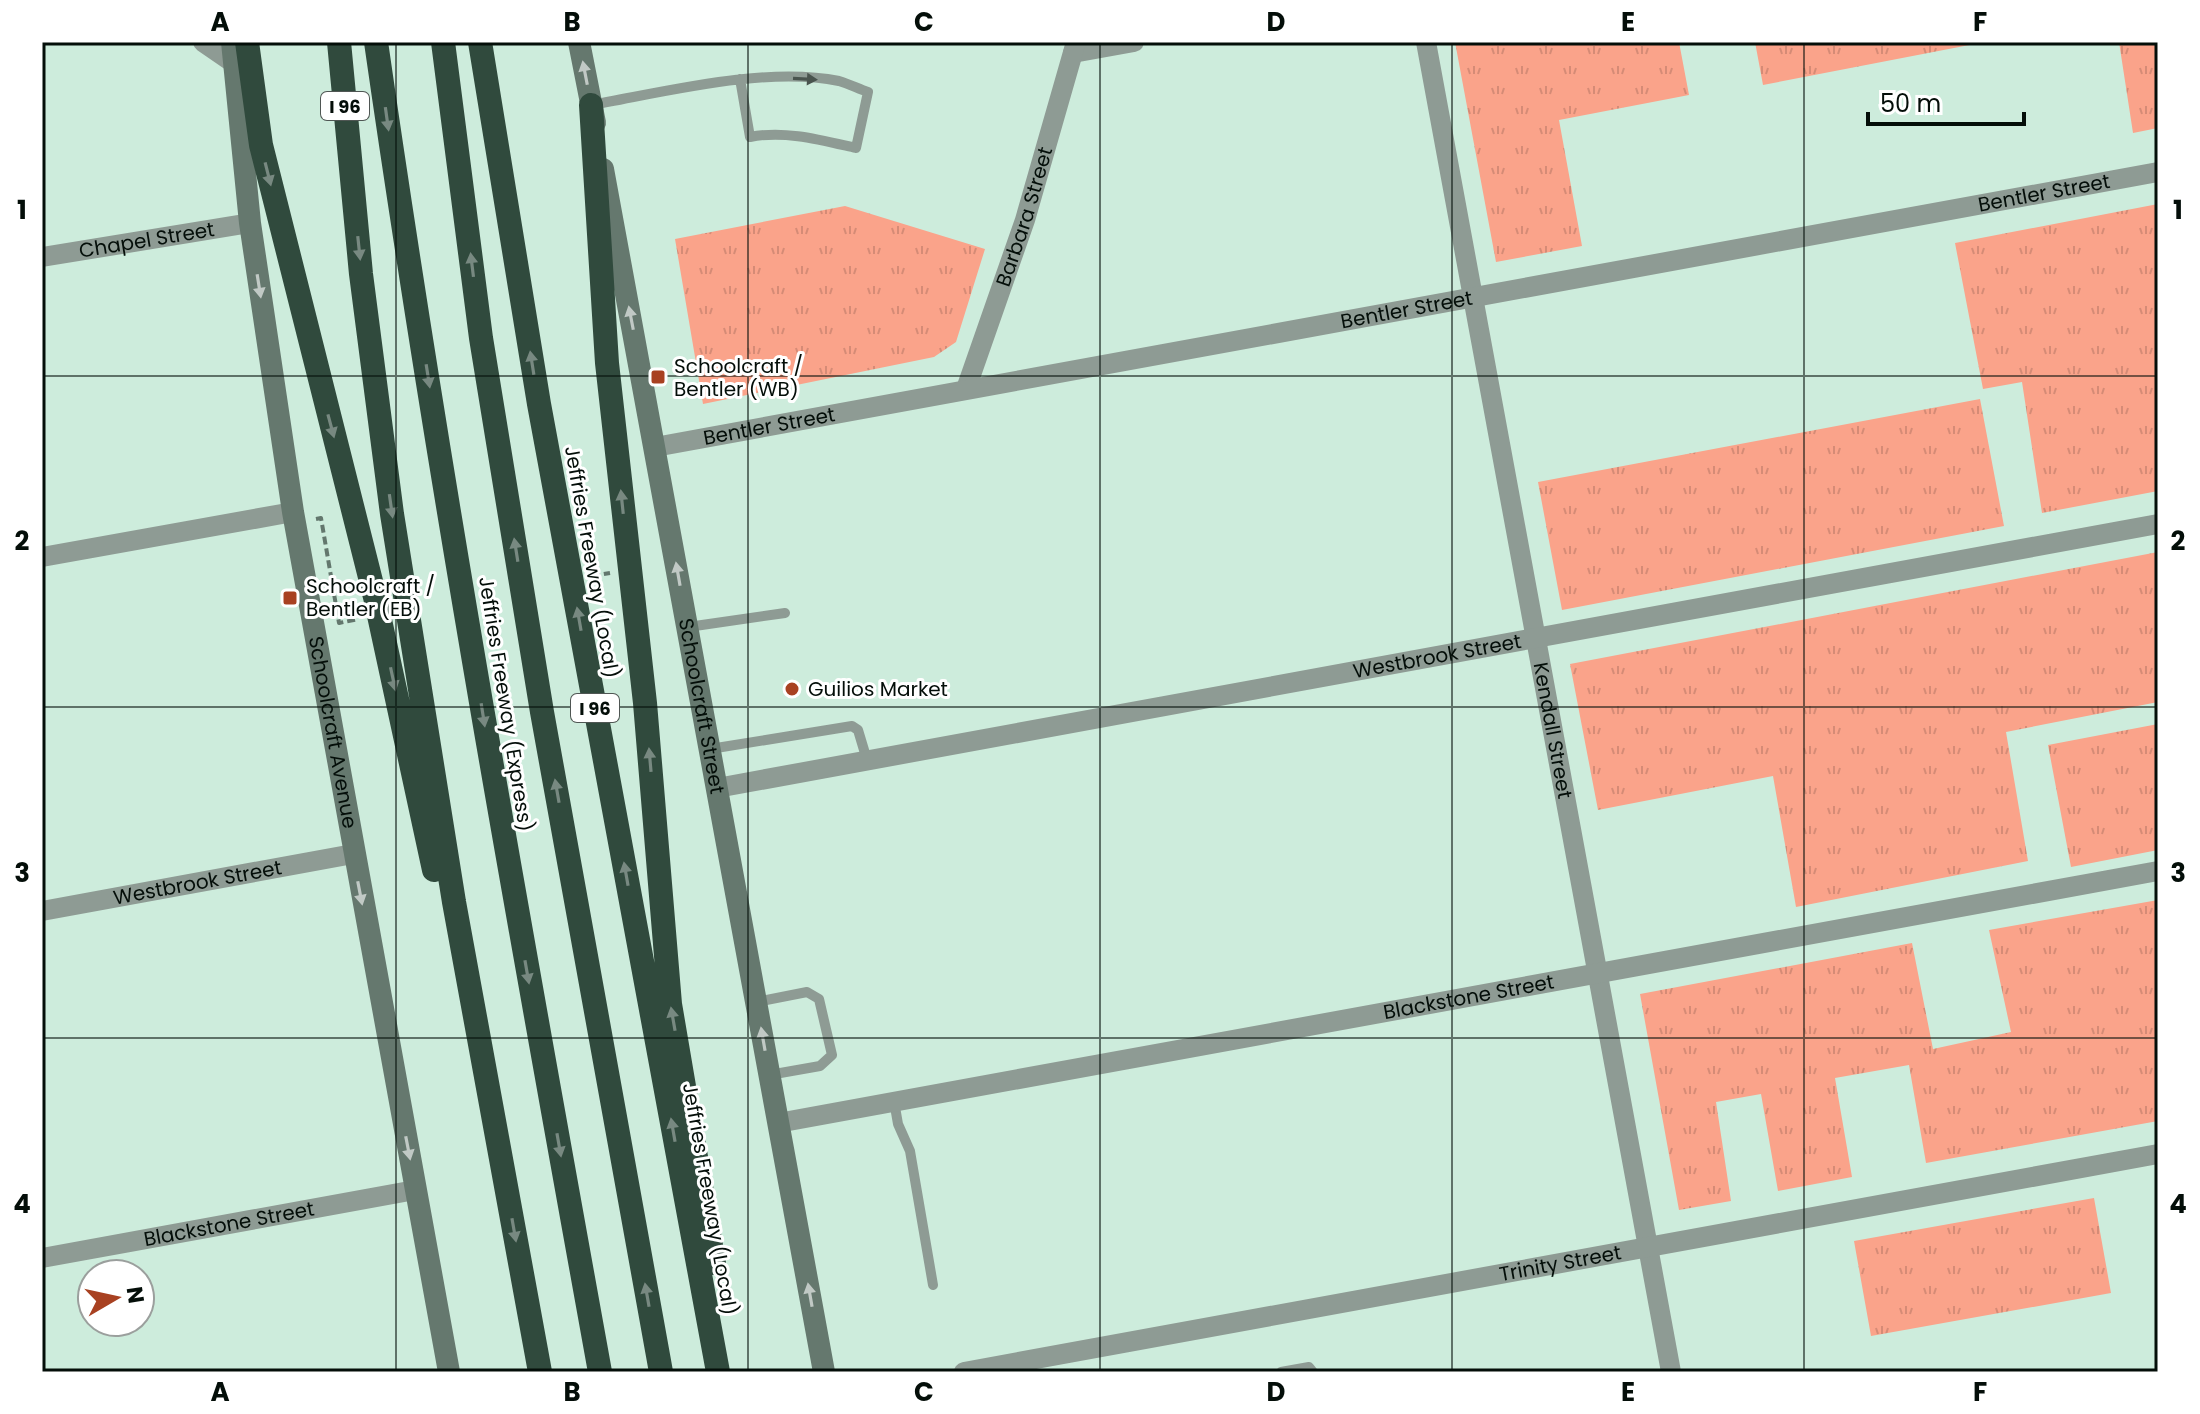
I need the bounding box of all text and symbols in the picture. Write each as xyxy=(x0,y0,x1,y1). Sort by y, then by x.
text: A xyxy=(210,4,230,40)
text: B xyxy=(563,4,581,40)
text: C xyxy=(914,4,934,40)
text: D xyxy=(1267,4,1286,40)
text: E xyxy=(1621,4,1635,40)
text: F xyxy=(1973,4,1987,40)
one-way arrow xyxy=(579,61,591,86)
one-way arrow xyxy=(793,73,818,86)
scale bar xyxy=(1868,76,2024,126)
text: 50 m xyxy=(1880,87,1941,120)
road number: I 96 xyxy=(321,92,369,120)
one-way arrow xyxy=(381,107,394,132)
street label: Barbara Street xyxy=(989,143,1059,290)
one-way arrow xyxy=(262,162,274,187)
street label: Bentler Street xyxy=(1976,167,2112,219)
text: 1 xyxy=(17,192,27,228)
text: 1 xyxy=(2173,192,2183,228)
street label: Chapel Street xyxy=(77,215,216,265)
one-way arrow xyxy=(352,236,365,261)
one-way arrow xyxy=(465,253,478,278)
one-way arrow xyxy=(253,274,266,299)
street label: Bentler Street xyxy=(1338,284,1475,335)
one-way arrow xyxy=(625,305,637,330)
one-way arrow xyxy=(525,350,538,375)
place label: Schoolcraft / Bentler (WB) xyxy=(674,352,803,403)
one-way arrow xyxy=(422,364,434,389)
marker: Schoolcraft / Bentler (WB) xyxy=(649,368,667,386)
street label: Bentler Street xyxy=(701,400,837,452)
one-way arrow xyxy=(325,414,337,439)
street label: Jeffries Freeway (Local) xyxy=(558,443,626,681)
one-way arrow xyxy=(616,489,629,514)
one-way arrow xyxy=(385,494,398,519)
text: 2 xyxy=(15,523,30,559)
text: 2 xyxy=(2171,523,2186,559)
one-way arrow xyxy=(509,537,522,562)
one-way arrow xyxy=(672,561,684,586)
place label: Schoolcraft / Bentler (EB) xyxy=(306,572,435,623)
street label: Jeffries Freeway (Express) xyxy=(472,574,540,834)
marker: Schoolcraft / Bentler (EB) xyxy=(281,589,299,607)
one-way arrow xyxy=(572,606,584,631)
street label: Schoolcraft Street xyxy=(672,616,732,796)
street label: Westbrook Street xyxy=(1351,627,1523,685)
street label: Schoolcraft Avenue xyxy=(302,634,364,831)
street label: Kendall Street xyxy=(1527,660,1579,801)
one-way arrow xyxy=(387,667,400,692)
place label: Guilios Market xyxy=(808,675,948,703)
marker: Guilios Market xyxy=(783,680,801,698)
road number: I 96 xyxy=(571,694,619,722)
one-way arrow xyxy=(477,703,490,728)
one-way arrow xyxy=(643,747,656,772)
one-way arrow xyxy=(550,778,562,803)
street label: Westbrook Street xyxy=(111,853,284,912)
text: 3 xyxy=(14,855,30,891)
text: 3 xyxy=(2170,855,2186,891)
one-way arrow xyxy=(619,862,631,887)
one-way arrow xyxy=(355,880,367,905)
one-way arrow xyxy=(522,959,534,984)
street label: Blackstone Street xyxy=(1381,968,1556,1026)
one-way arrow xyxy=(666,1006,679,1031)
one-way arrow xyxy=(757,1027,769,1052)
street label: Jeffries Freeway (Local) xyxy=(676,1080,744,1318)
one-way arrow xyxy=(667,1117,679,1142)
one-way arrow xyxy=(553,1133,566,1158)
one-way arrow xyxy=(402,1136,414,1161)
text: 4 xyxy=(13,1186,31,1222)
text: 4 xyxy=(2169,1186,2187,1222)
street label: Blackstone Street xyxy=(141,1195,316,1253)
one-way arrow xyxy=(509,1218,521,1243)
street label: Trinity Street xyxy=(1497,1238,1623,1288)
north arrow xyxy=(76,1258,156,1338)
one-way arrow xyxy=(640,1282,652,1307)
one-way arrow xyxy=(803,1283,815,1308)
text: N xyxy=(119,1284,152,1306)
text: A xyxy=(210,1374,230,1410)
text: B xyxy=(563,1374,581,1410)
text: C xyxy=(914,1374,934,1410)
text: D xyxy=(1267,1374,1286,1410)
text: E xyxy=(1621,1374,1635,1410)
text: F xyxy=(1973,1374,1987,1410)

